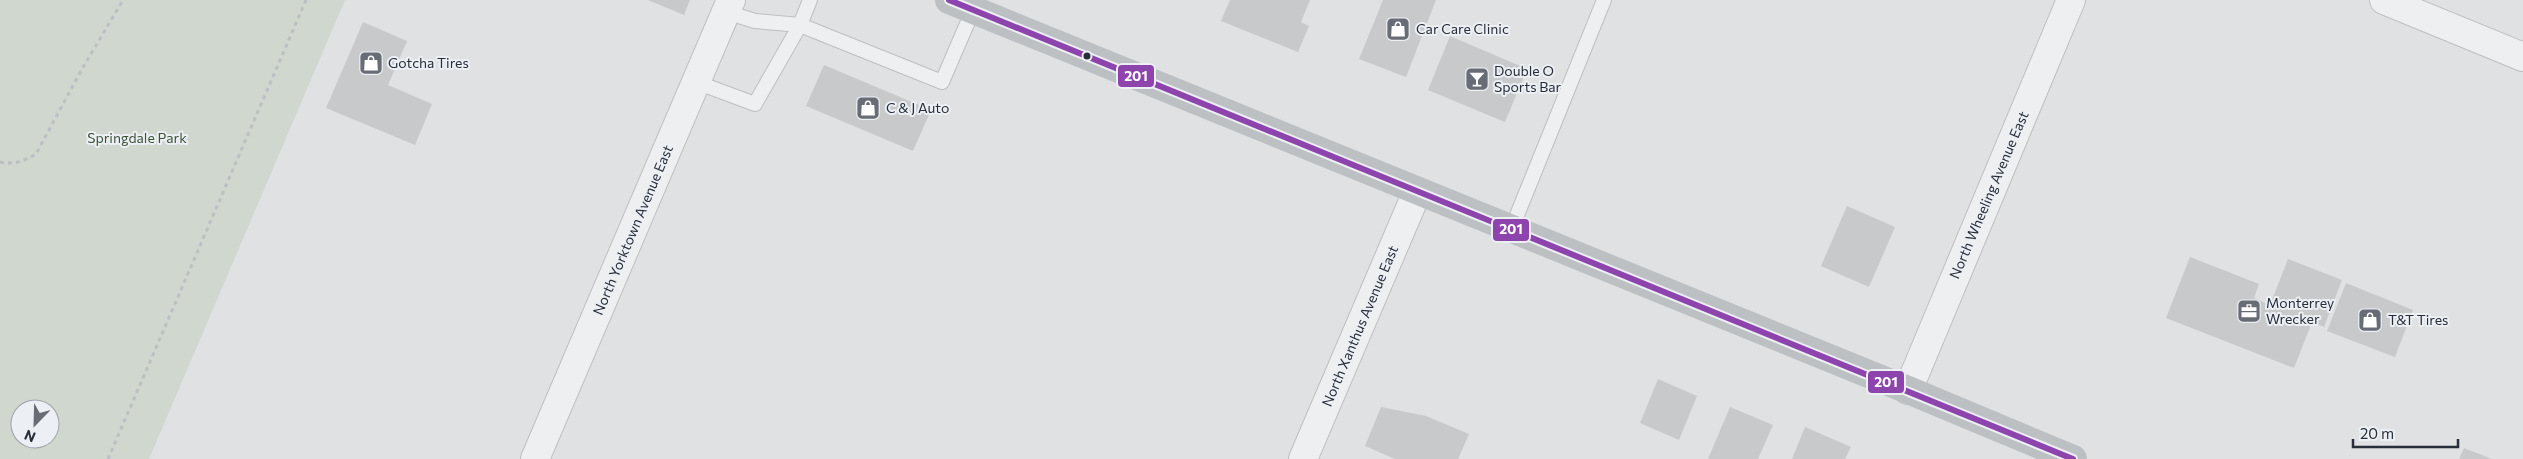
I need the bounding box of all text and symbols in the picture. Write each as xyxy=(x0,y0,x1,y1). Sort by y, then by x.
shop icon: Car Care Clinic xyxy=(1385,16,1411,42)
place label: Car Care Clinic xyxy=(1416,20,1509,37)
shop icon: Gotcha Tires xyxy=(358,50,384,76)
unlabelled marker xyxy=(1082,51,1092,61)
place label: Gotcha Tires xyxy=(388,54,469,71)
place label: Double O Sports Bar xyxy=(1494,62,1562,95)
line badge: 201 xyxy=(1117,64,1155,88)
bar icon: Double O Sports Bar xyxy=(1464,66,1490,92)
text: 201 xyxy=(1124,67,1148,84)
shop icon: C & J Auto xyxy=(855,95,881,121)
place label: C & J Auto xyxy=(886,99,949,116)
street label: North Wheeling Avenue East xyxy=(1945,108,2032,281)
park label: Springdale Park xyxy=(87,129,187,146)
street label: North Yorktown Avenue East xyxy=(589,142,676,317)
line badge: 201 xyxy=(1492,218,1530,242)
text: 201 xyxy=(1499,220,1523,237)
street label: North Xanthus Avenue East xyxy=(1318,242,1401,409)
place label: Monterrey Wrecker xyxy=(2266,294,2334,327)
office icon: Monterrey Wrecker xyxy=(2236,298,2262,324)
shop icon: T&T Tires xyxy=(2357,307,2383,333)
place label: T&T Tires xyxy=(2388,311,2448,328)
line badge: 201 xyxy=(1867,370,1905,394)
text: 201 xyxy=(1874,373,1898,390)
north arrow xyxy=(10,399,60,449)
scale bar xyxy=(2353,416,2458,448)
text: 20 m xyxy=(2360,424,2394,442)
text: N xyxy=(22,427,38,446)

